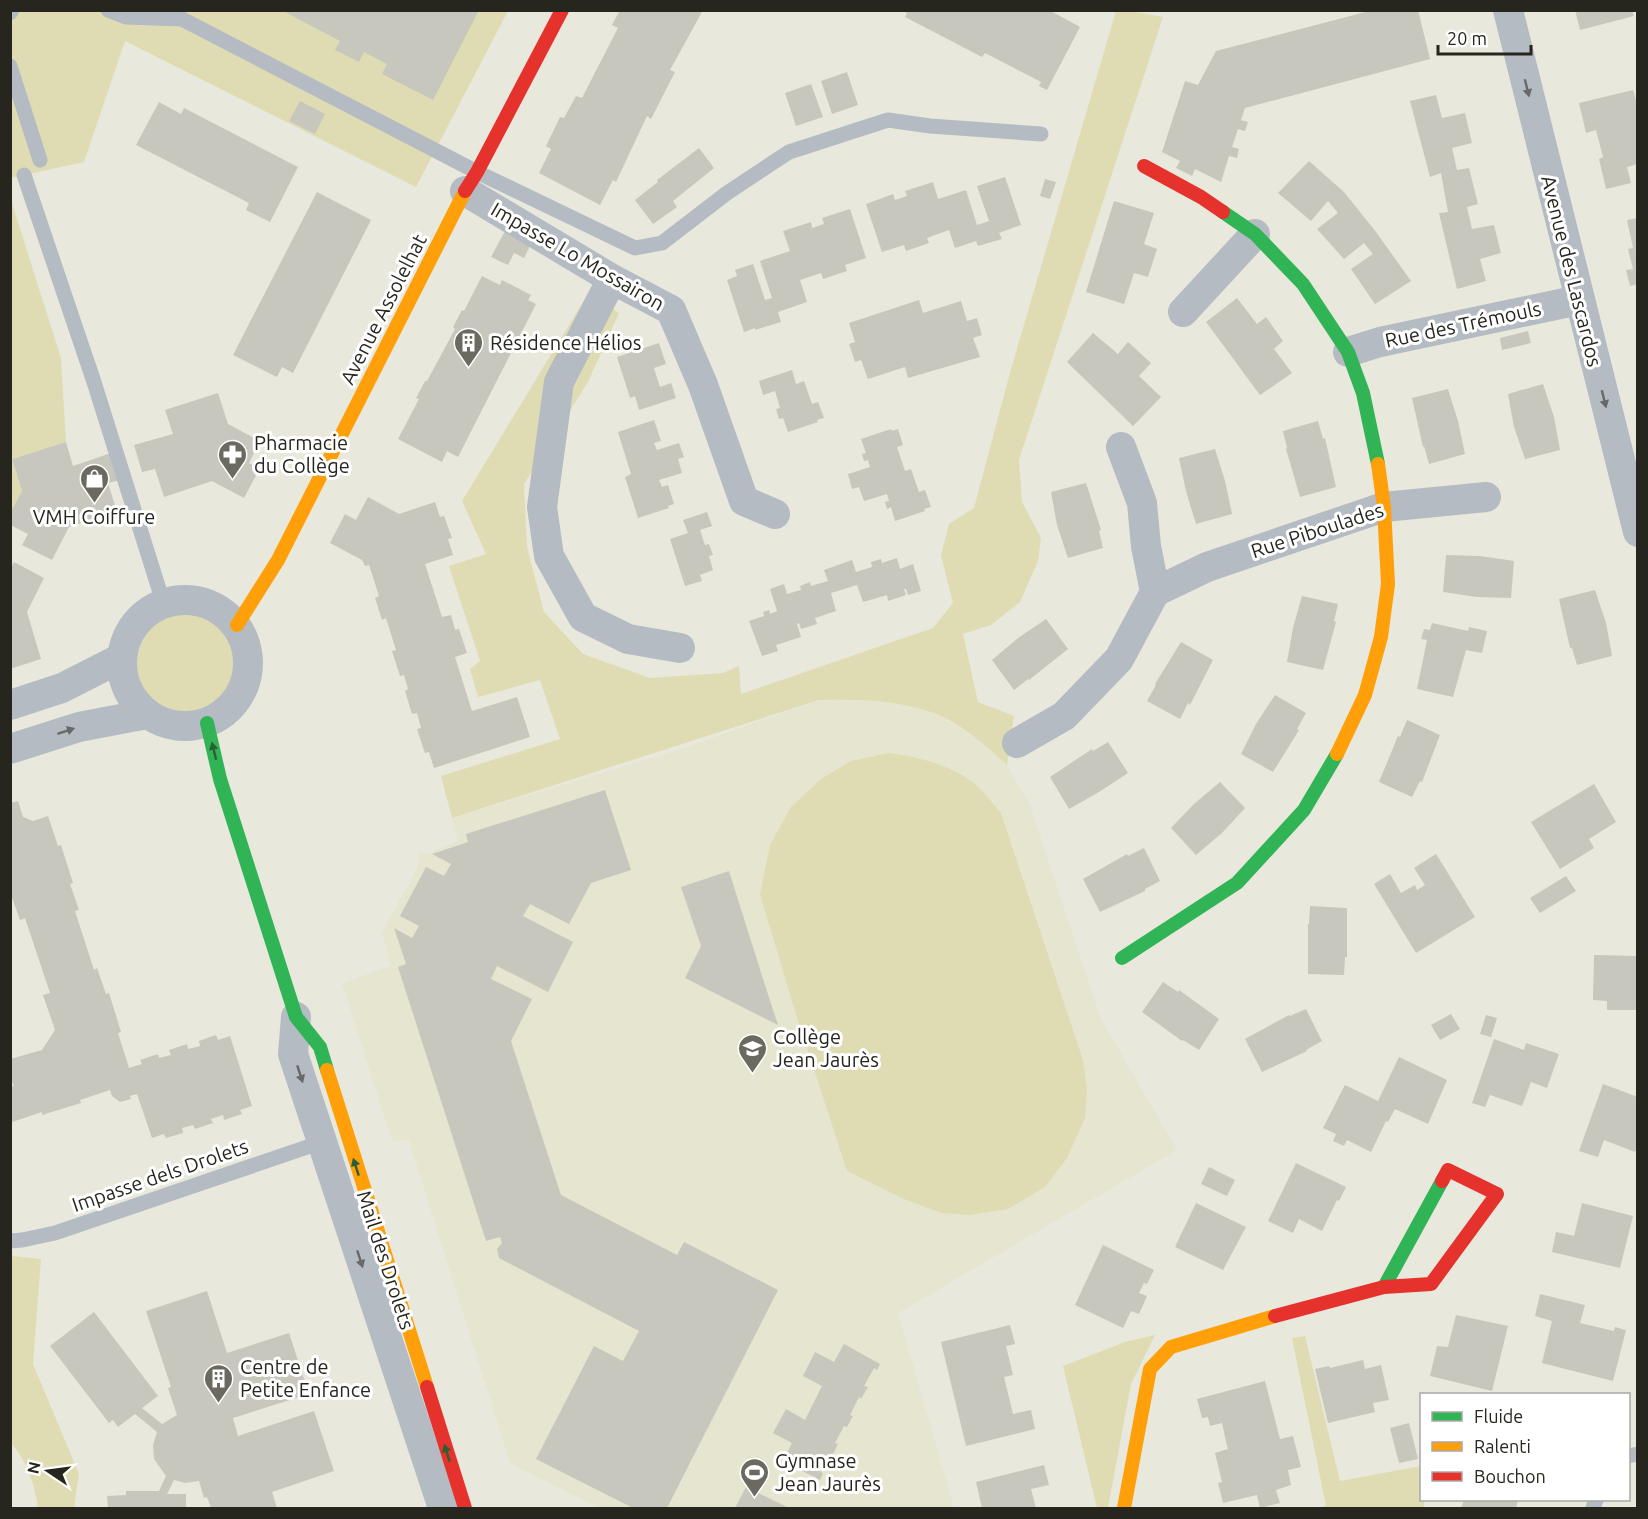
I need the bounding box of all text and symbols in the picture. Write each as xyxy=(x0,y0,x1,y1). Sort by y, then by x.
scale bar xyxy=(1438,18,1531,56)
text: 20 m xyxy=(1447,28,1487,48)
one-way arrow xyxy=(1523,79,1533,97)
street label: Avenue des Lascardos xyxy=(1537,173,1607,369)
street label: Impasse Lo Mossairon xyxy=(487,197,669,315)
street label: Avenue Assolelhat xyxy=(335,230,431,388)
street label: Rue des Trémouls xyxy=(1383,296,1543,352)
building icon: Résidence Hélios xyxy=(453,326,485,368)
place label: Résidence Hélios xyxy=(490,331,641,354)
one-way arrow xyxy=(1600,390,1610,409)
place label: Pharmacie du Collège xyxy=(254,431,350,477)
pharmacy icon: Pharmacie du Collège xyxy=(217,438,249,480)
shop icon: VMH Coiffure xyxy=(78,462,110,504)
street label: Rue Piboulades xyxy=(1248,498,1386,562)
place label: VMH Coiffure xyxy=(33,505,155,528)
one-way arrow xyxy=(57,726,75,735)
one-way arrow xyxy=(208,742,218,760)
place label: Collège Jean Jaurès xyxy=(773,1025,879,1071)
school or university icon: Collège Jean Jaurès xyxy=(736,1032,768,1074)
one-way arrow xyxy=(296,1065,305,1083)
street label: Impasse dels Drolets xyxy=(69,1134,251,1216)
one-way arrow xyxy=(351,1158,360,1176)
street label: Mail des Drolets xyxy=(353,1188,419,1332)
one-way arrow xyxy=(356,1250,366,1268)
place label: Centre de Petite Enfance xyxy=(240,1355,371,1401)
building icon: Centre de Petite Enfance xyxy=(203,1362,235,1404)
legend xyxy=(1420,1393,1630,1501)
text: Fluide xyxy=(1474,1406,1523,1426)
text: Ralenti xyxy=(1474,1436,1531,1456)
north arrow xyxy=(18,1441,78,1501)
one-way arrow xyxy=(442,1444,452,1462)
place label: Gymnase Jean Jaurès xyxy=(775,1449,881,1495)
sports icon: Gymnase Jean Jaurès xyxy=(738,1456,770,1498)
text: N xyxy=(23,1460,43,1475)
text: Bouchon xyxy=(1474,1466,1546,1486)

